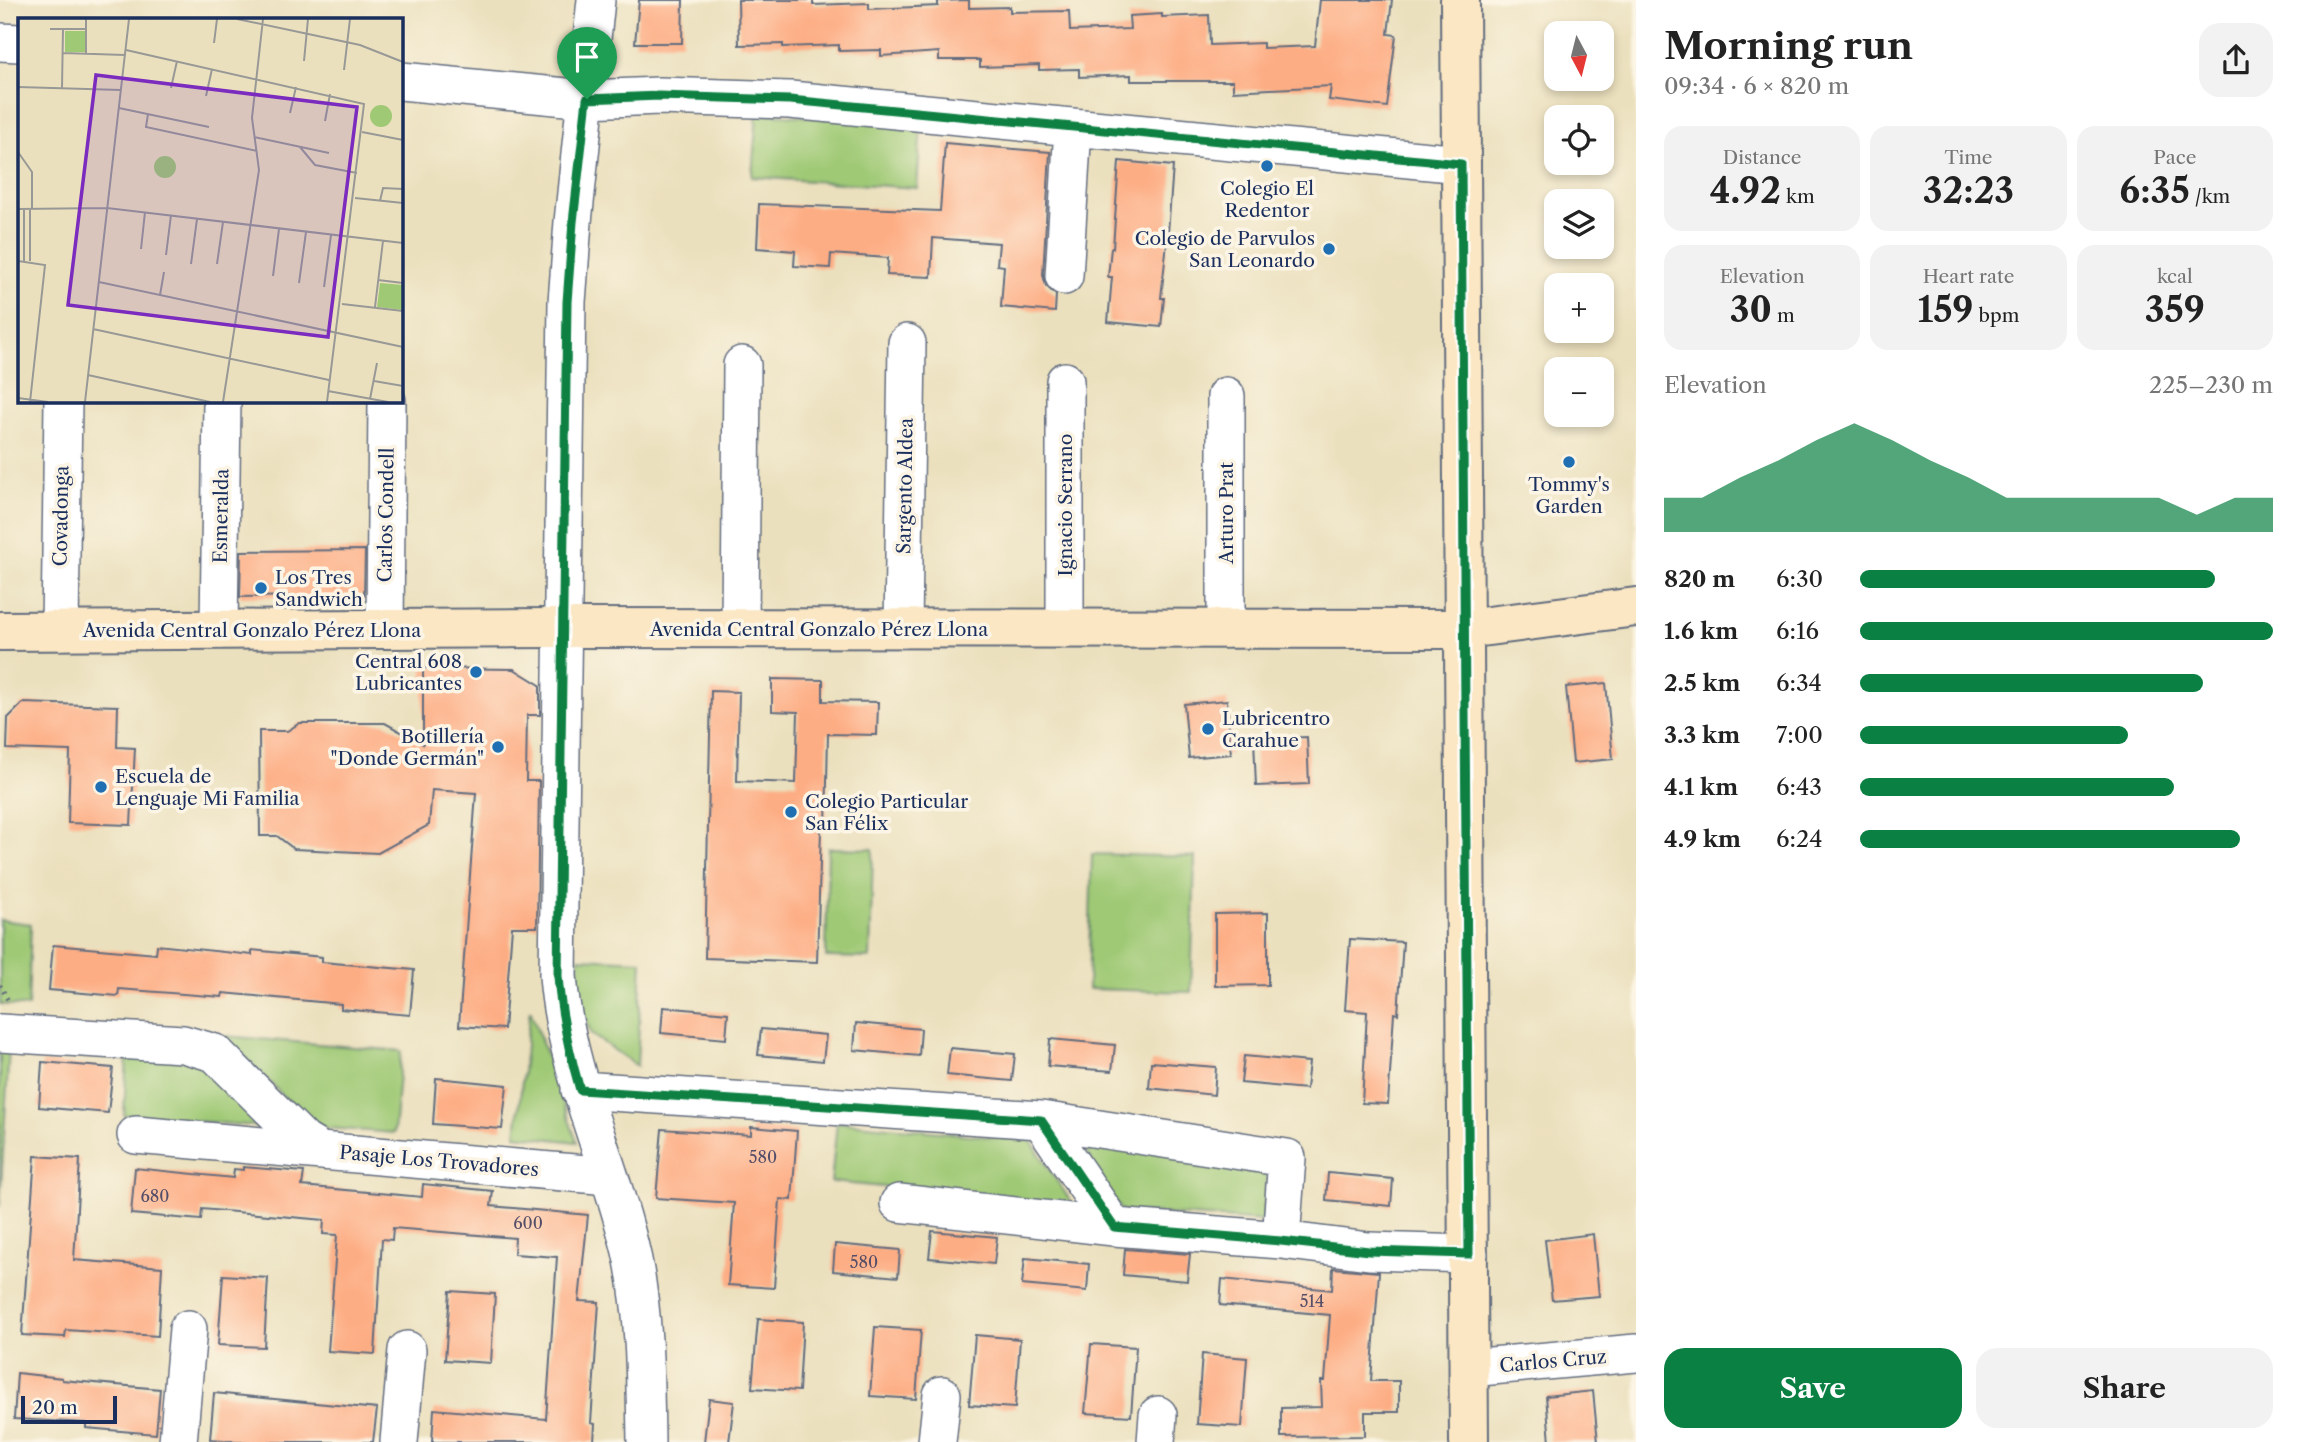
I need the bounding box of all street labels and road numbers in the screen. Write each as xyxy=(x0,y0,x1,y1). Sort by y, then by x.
street label: Sargento Aldea xyxy=(892,418,918,554)
street label: Ignacio Serrano xyxy=(1054,434,1077,576)
street label: Carlos Condell xyxy=(373,447,399,583)
street label: Arturo Prat xyxy=(1215,462,1238,565)
street label: Covadonga xyxy=(49,466,73,566)
street label: Esmeralda xyxy=(209,468,233,564)
street label: Avenida Central Gonzalo Pérez Llona xyxy=(649,618,988,641)
street label: Avenida Central Gonzalo Pérez Llona xyxy=(82,619,421,642)
street label: Pasaje Los Trovadores xyxy=(338,1141,540,1181)
street label: Carlos Cruz xyxy=(1498,1345,1608,1377)

